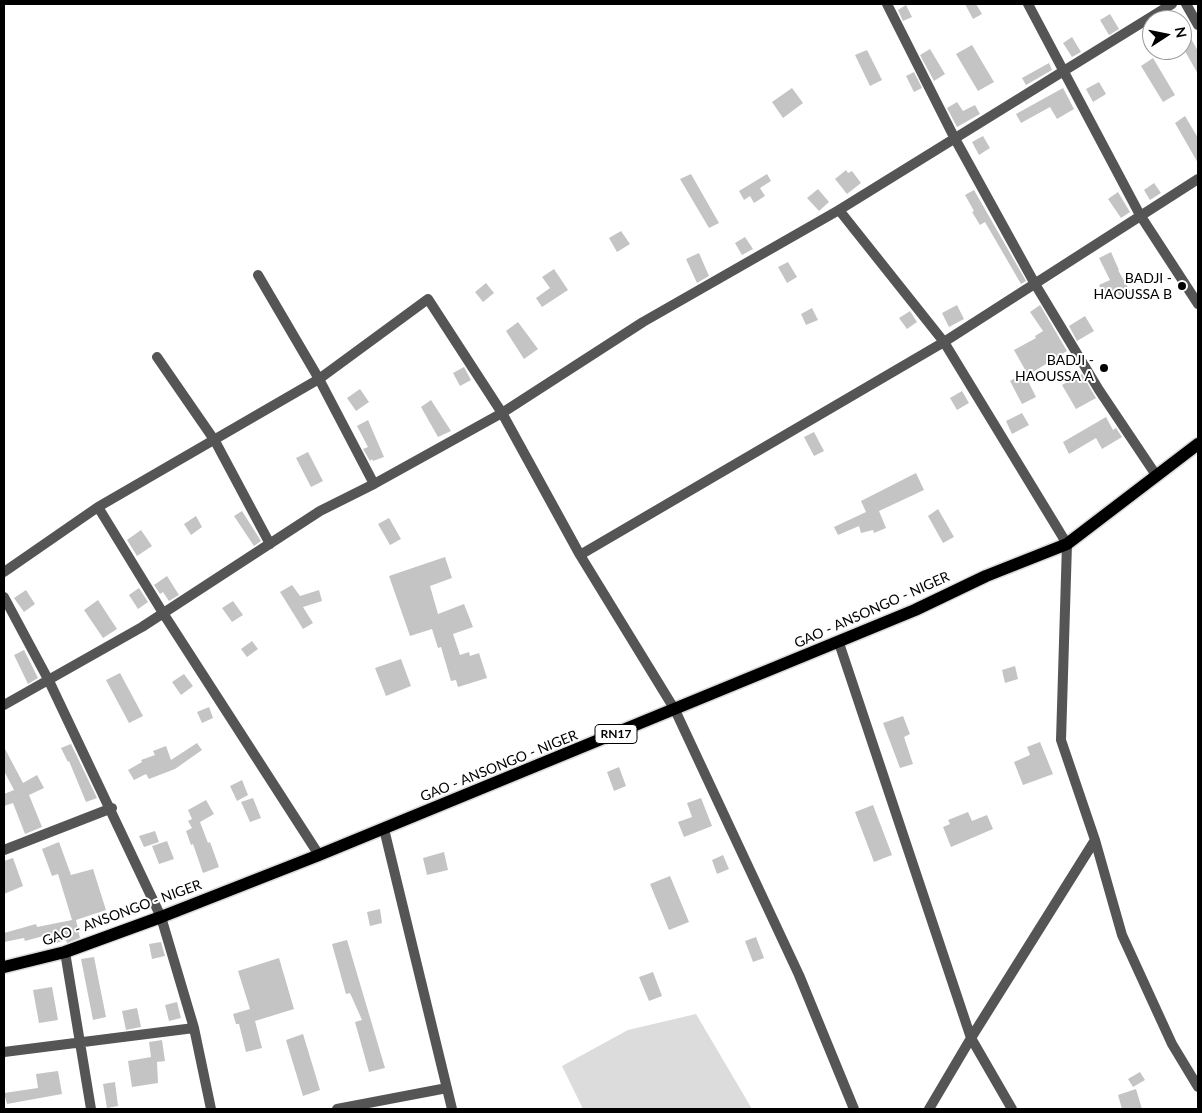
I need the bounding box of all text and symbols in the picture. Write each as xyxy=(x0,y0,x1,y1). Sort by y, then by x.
north arrow xyxy=(1142,10,1192,60)
text: N xyxy=(1172,25,1191,39)
place label: BADJI - HAOUSSA B xyxy=(1093,270,1172,302)
marker: BADJI - HAOUSSA B xyxy=(1176,280,1188,292)
place label: BADJI - HAOUSSA A xyxy=(1015,352,1094,384)
marker: BADJI - HAOUSSA A xyxy=(1098,362,1110,374)
street label: GAO - ANSONGO - NIGER xyxy=(792,568,952,652)
road number: RN17 xyxy=(595,724,637,744)
street label: GAO - ANSONGO - NIGER xyxy=(418,727,580,805)
street label: GAO - ANSONGO - NIGER xyxy=(40,876,204,950)

